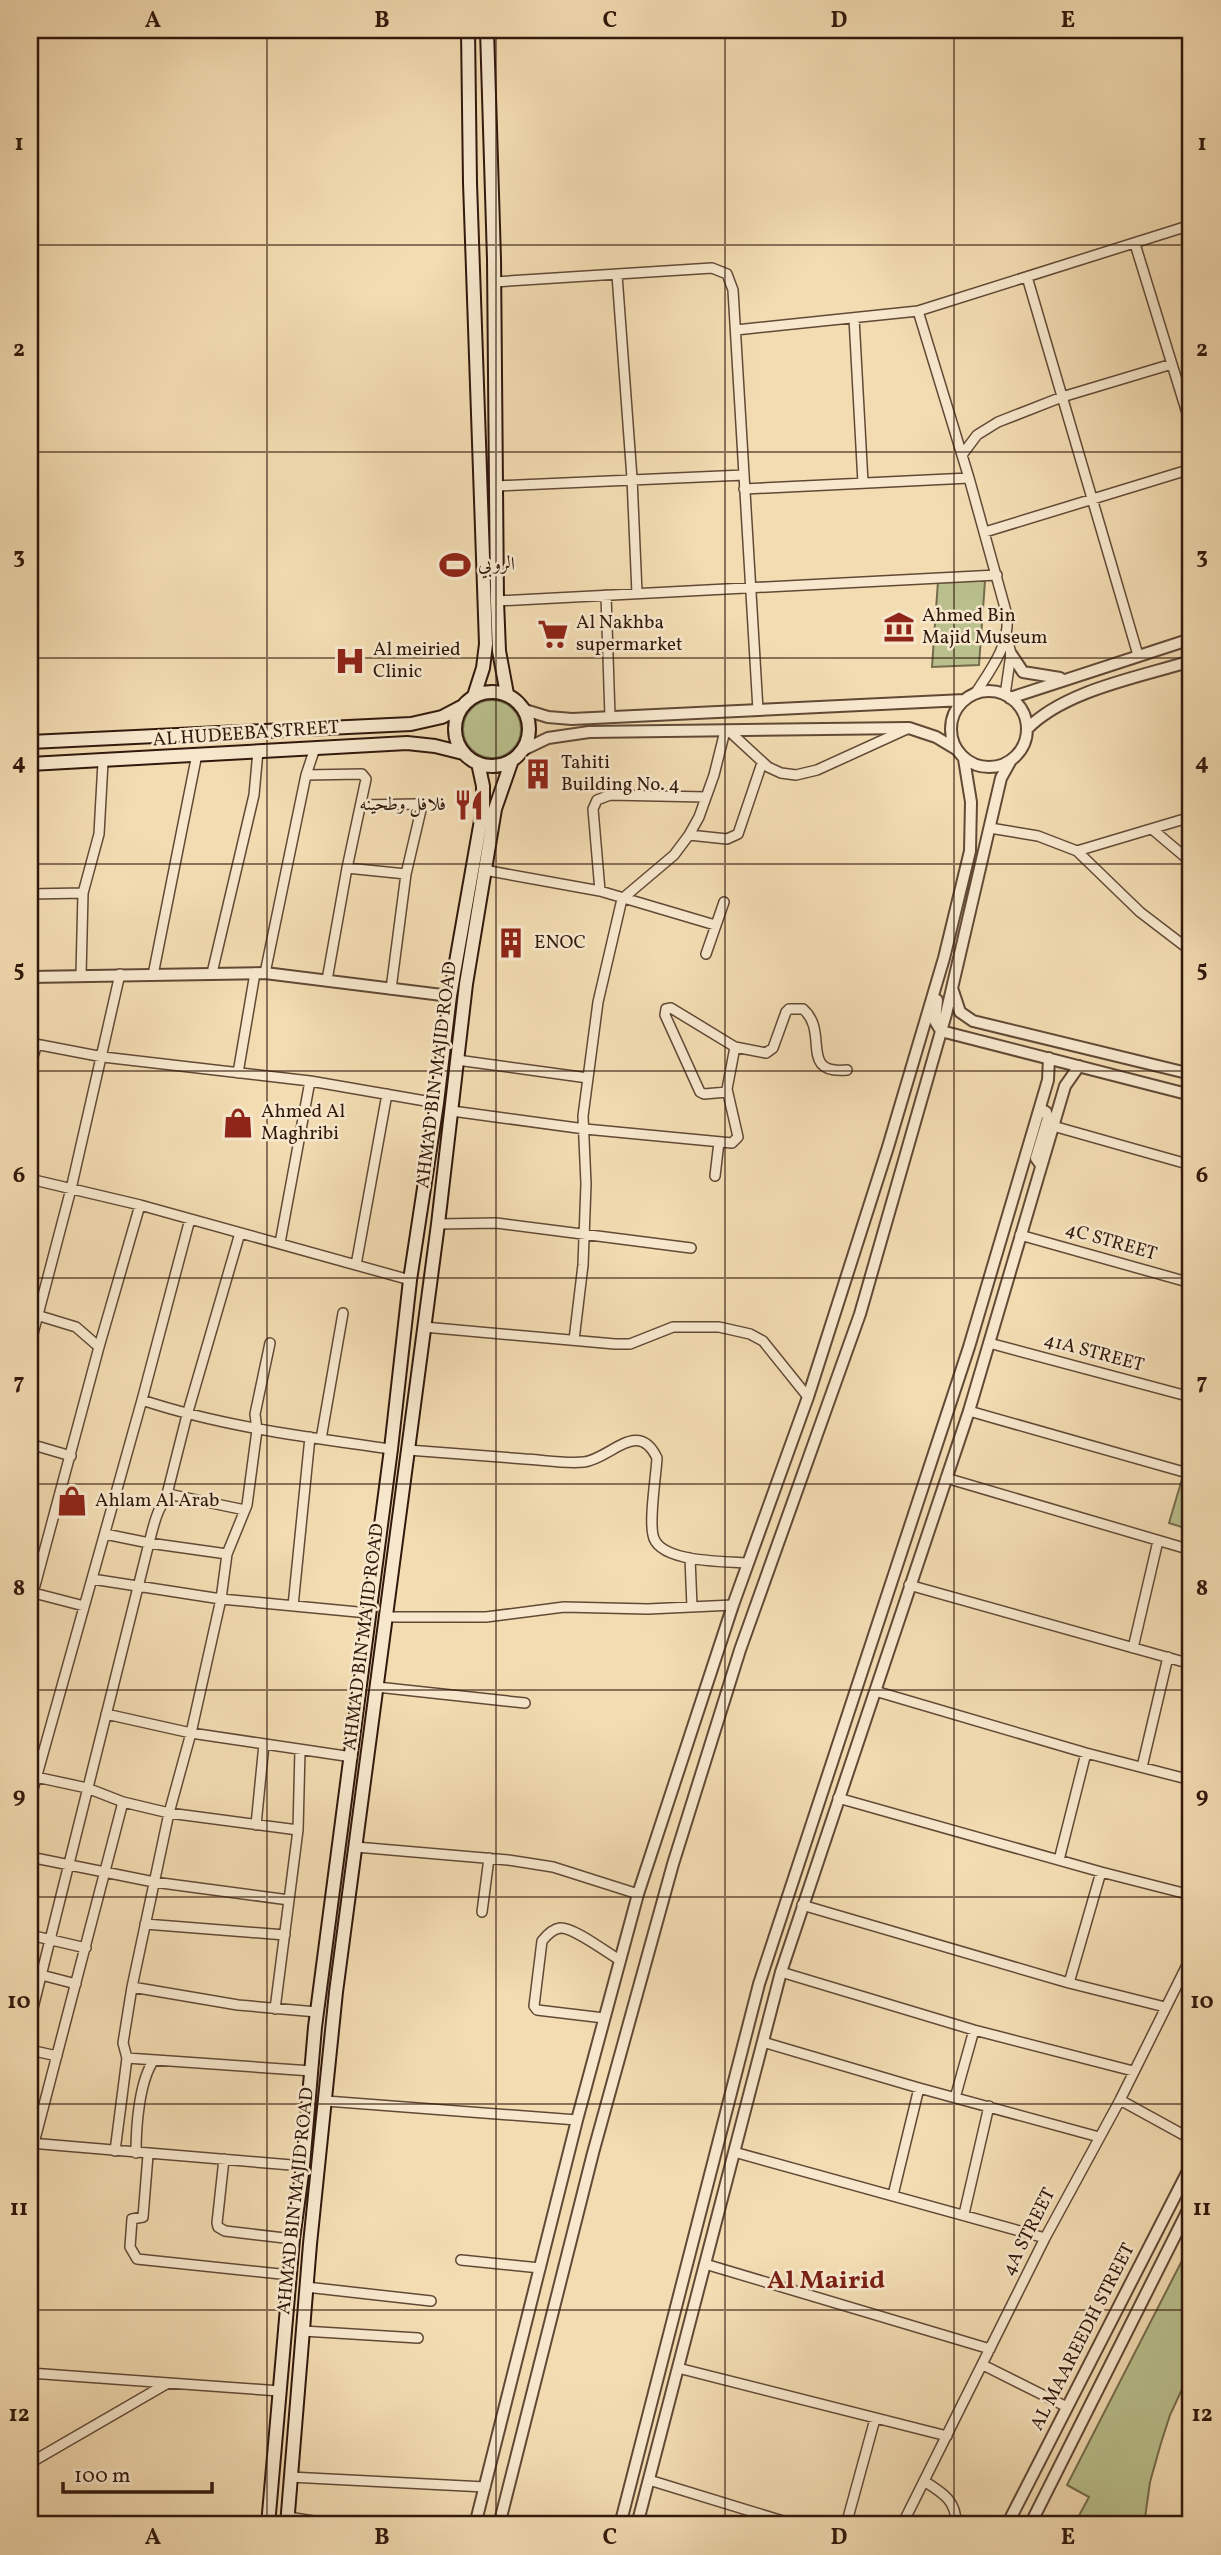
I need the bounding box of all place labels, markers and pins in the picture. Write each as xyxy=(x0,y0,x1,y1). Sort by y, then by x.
sports icon: الروبي xyxy=(438,548,472,582)
place label: الروبي xyxy=(478,552,515,579)
place label: Ahmed Bin Majid Museum xyxy=(922,603,1048,651)
place label: Al Nakhba supermarket xyxy=(576,610,683,658)
museum icon: Ahmed Bin Majid Museum xyxy=(882,610,916,644)
supermarket icon: Al Nakhba supermarket xyxy=(536,617,570,651)
place label: Al meiried Clinic xyxy=(373,637,461,685)
hospital icon: Al meiried Clinic xyxy=(333,644,367,678)
place label: Tahiti Building No. 4 xyxy=(561,750,680,798)
building icon: Tahiti Building No. 4 xyxy=(521,757,555,791)
restaurant icon: فلافل وطحينه xyxy=(452,788,486,822)
place label: فلافل وطحينه xyxy=(359,792,446,818)
building icon: ENOC xyxy=(494,926,528,960)
place label: ENOC xyxy=(534,930,586,956)
place label: Ahmed Al Maghribi xyxy=(261,1099,345,1147)
shop icon: Ahmed Al Maghribi xyxy=(221,1106,255,1140)
shop icon: Ahlam Al Arab xyxy=(55,1484,89,1518)
place label: Ahlam Al Arab xyxy=(95,1488,220,1514)

